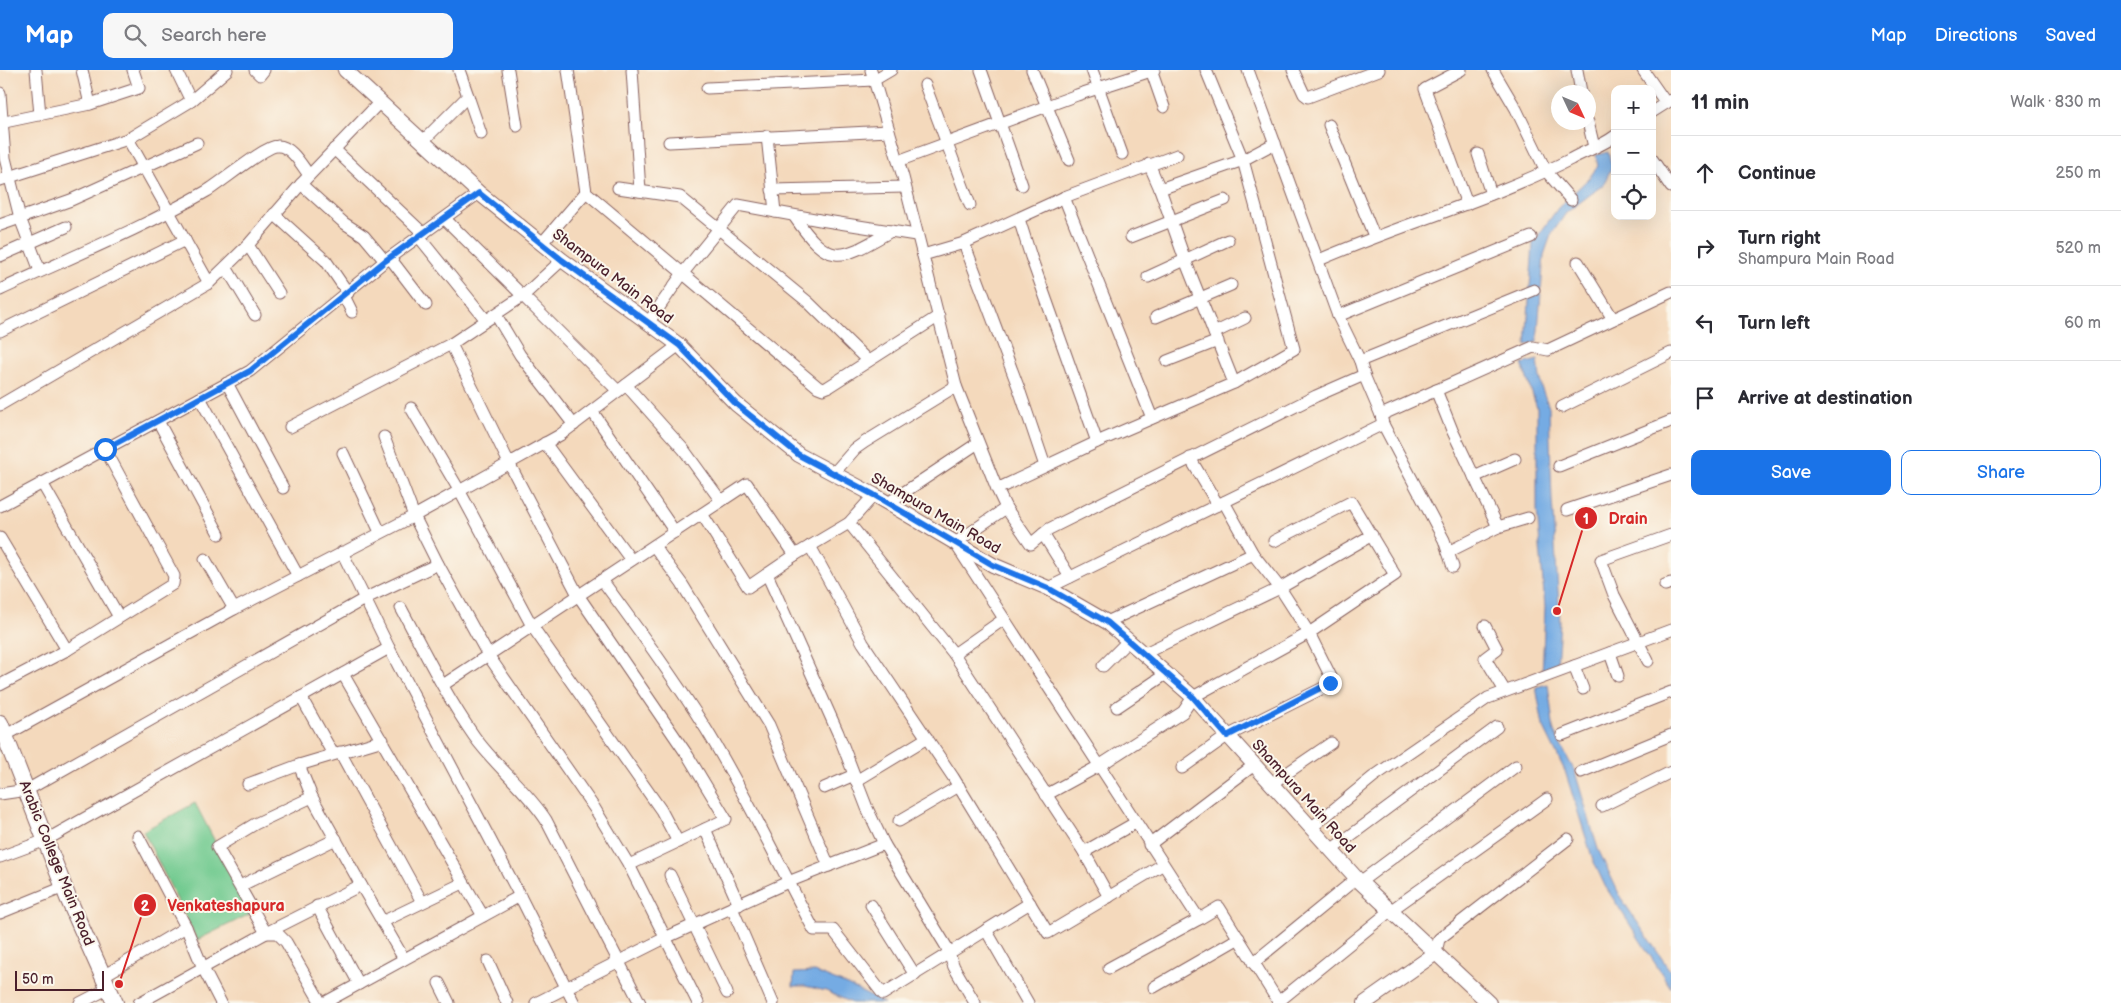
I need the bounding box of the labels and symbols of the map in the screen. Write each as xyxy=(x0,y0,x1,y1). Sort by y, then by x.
north arrow xyxy=(1551,85,1596,130)
street label: Shampura Main Road xyxy=(548,225,677,328)
route start xyxy=(94,438,117,461)
street label: Shampura Main Road xyxy=(868,469,1004,558)
callout: Drain xyxy=(1573,503,1657,534)
text: 1 xyxy=(1583,510,1589,529)
text: Drain xyxy=(1608,510,1648,529)
route end xyxy=(1319,672,1342,695)
street label: Shampura Main Road xyxy=(1248,736,1360,857)
street label: Arabic College Main Road xyxy=(15,778,98,949)
callout: Venkateshapura xyxy=(133,890,295,921)
text: 2 xyxy=(141,897,150,916)
text: Venkateshapura xyxy=(167,897,285,916)
scale bar xyxy=(15,968,104,991)

